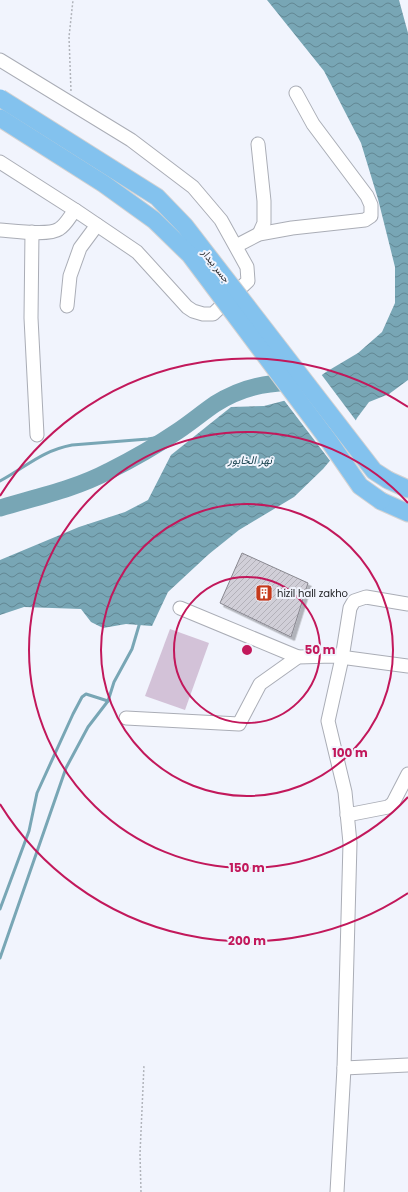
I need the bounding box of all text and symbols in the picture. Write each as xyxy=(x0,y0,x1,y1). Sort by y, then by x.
street label: جسر بيدار xyxy=(198,245,234,286)
water label: نهر الخابور xyxy=(227,452,274,468)
building icon: hizil hall zakho xyxy=(254,583,274,603)
place label: hizil hall zakho xyxy=(277,586,348,601)
text: 50 m xyxy=(305,641,336,658)
centre of rings xyxy=(240,643,254,657)
text: 100 m xyxy=(332,744,368,761)
text: 150 m xyxy=(229,859,265,876)
text: 200 m xyxy=(228,932,266,949)

